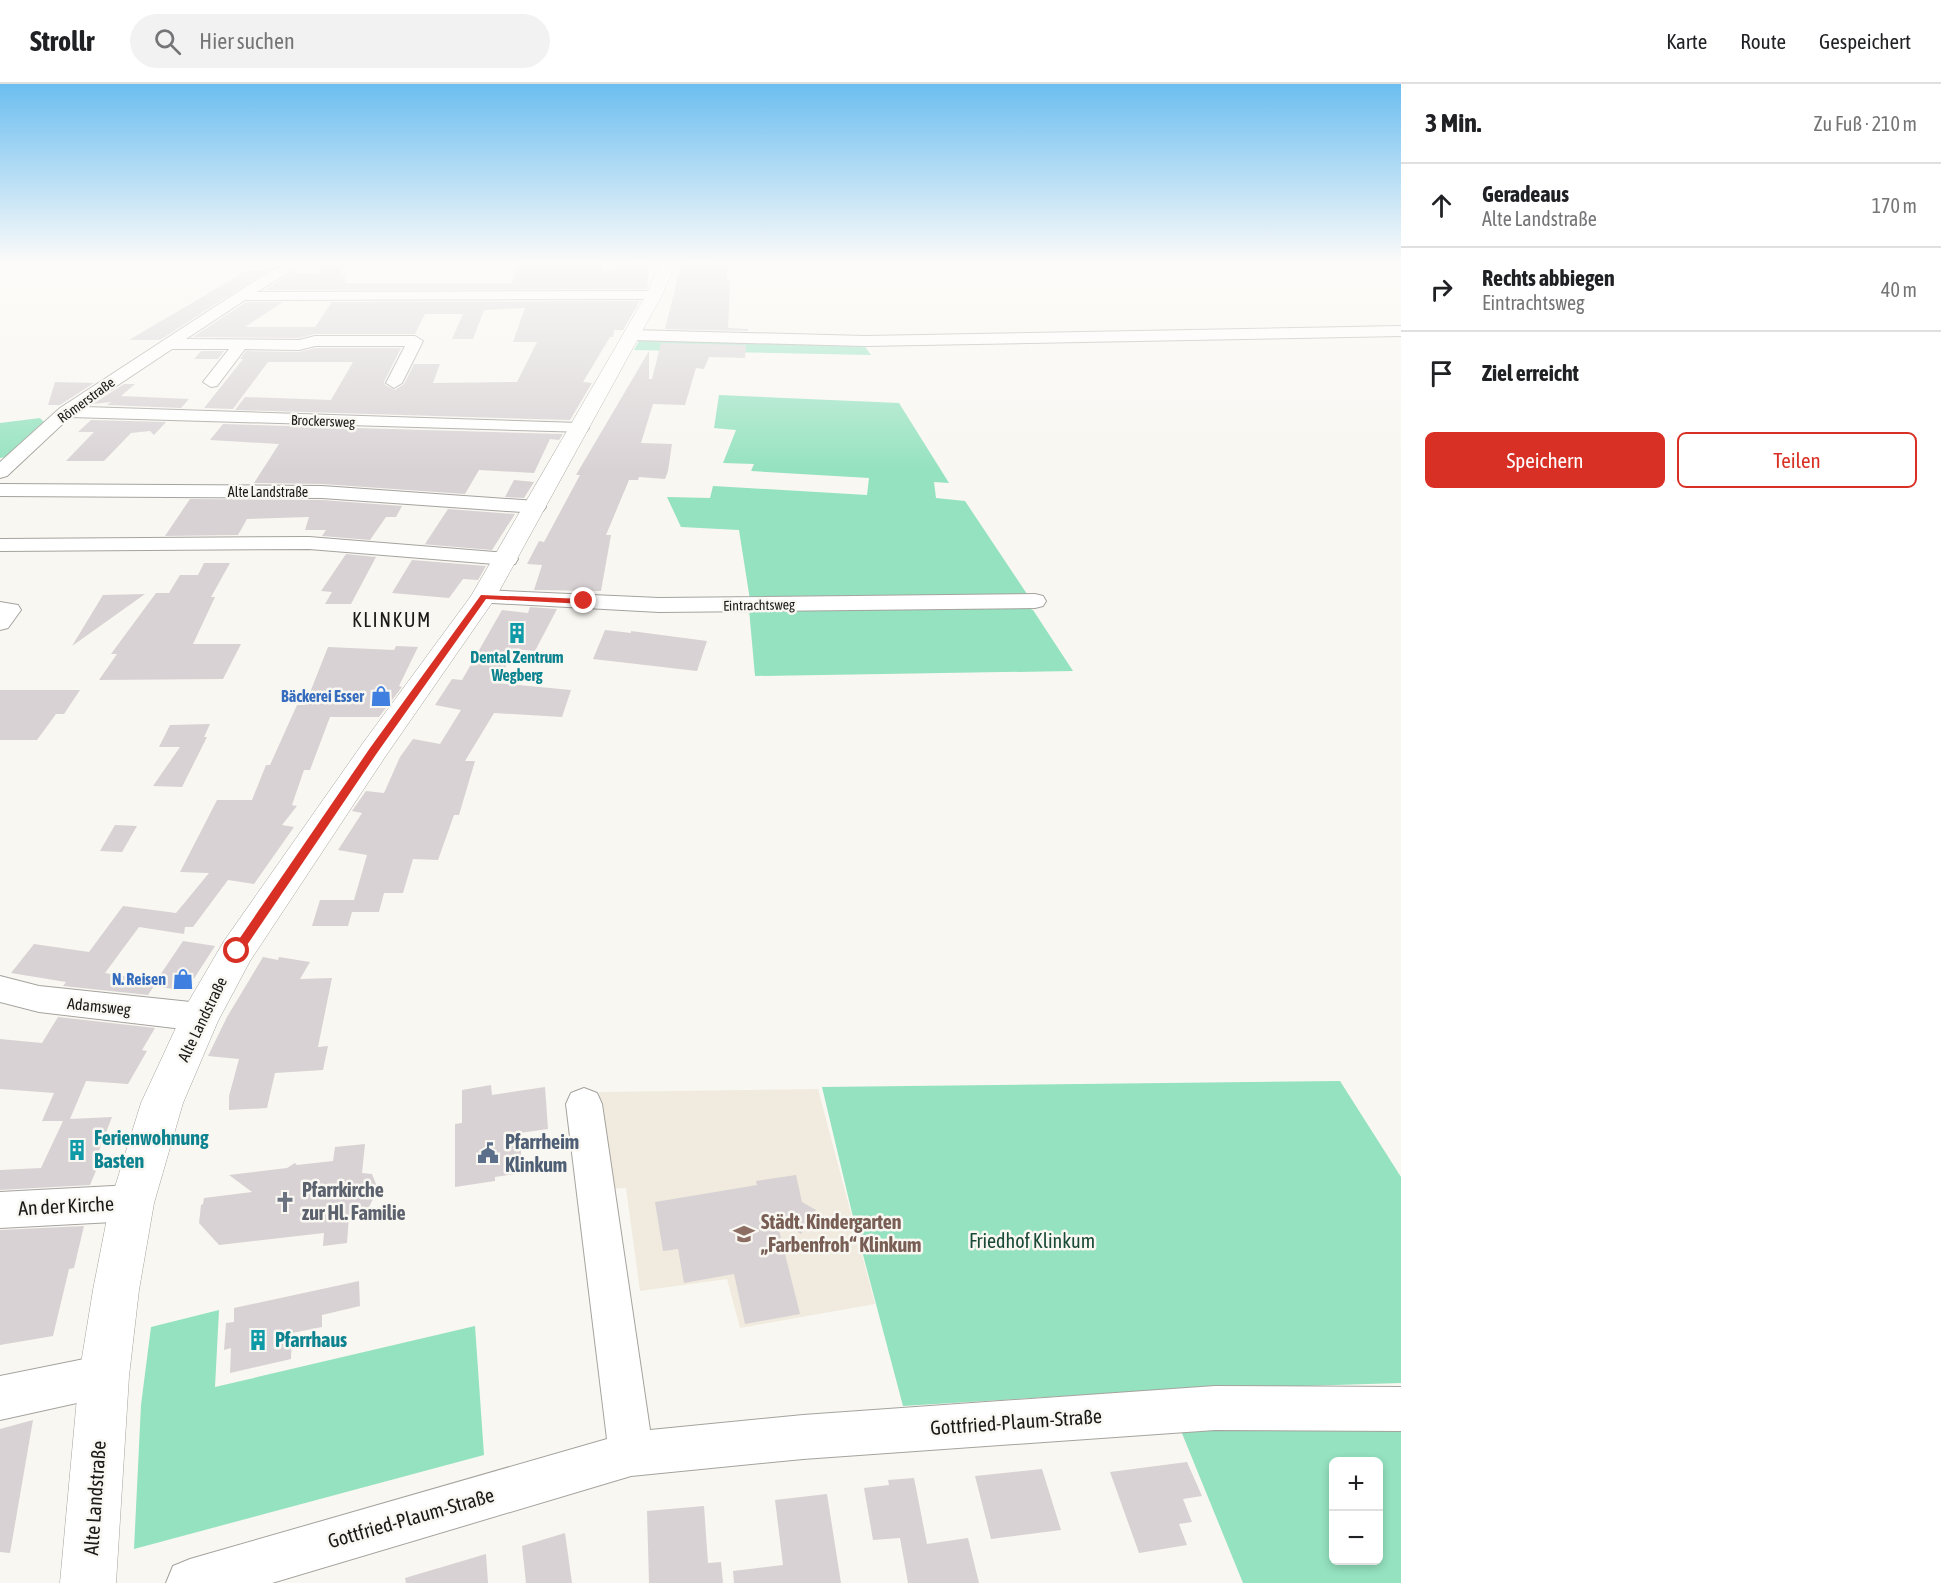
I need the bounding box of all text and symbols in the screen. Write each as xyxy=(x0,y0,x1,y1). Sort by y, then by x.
search box xyxy=(130,14,550,68)
text: Strollr xyxy=(30,25,94,57)
icon: search xyxy=(151,25,184,58)
text: Hier suchen xyxy=(199,28,295,54)
text: Karte xyxy=(1666,29,1707,53)
text: Route xyxy=(1740,29,1786,53)
text: Gespeichert xyxy=(1819,29,1911,53)
text: 3 Min. xyxy=(1425,108,1481,138)
text: Zu Fuß · 210 m xyxy=(1814,112,1917,135)
text: Geradeaus xyxy=(1482,181,1569,207)
icon: ahead xyxy=(1425,189,1458,222)
text: 170 m xyxy=(1872,194,1917,217)
text: Alte Landstraße xyxy=(1482,207,1597,230)
text: Rechts abbiegen xyxy=(1482,265,1615,291)
icon: right xyxy=(1425,273,1458,306)
text: 40 m xyxy=(1881,278,1917,301)
text: Eintrachtsweg xyxy=(1482,291,1585,314)
icon: arrive xyxy=(1425,357,1458,390)
text: Ziel erreicht xyxy=(1482,360,1579,386)
street label: Römerstraße xyxy=(54,374,118,426)
street label: Brockersweg xyxy=(291,412,355,430)
button: Speichern xyxy=(1425,432,1665,488)
button: Teilen xyxy=(1677,432,1917,488)
street label: Alte Landstraße xyxy=(228,484,308,500)
route end xyxy=(570,587,596,613)
street label: Eintrachtsweg xyxy=(723,596,795,614)
district label: KLINKUM xyxy=(352,608,432,631)
building icon: Dental Zentrum Wegberg xyxy=(505,621,529,645)
place label: Dental Zentrum Wegberg xyxy=(470,648,564,684)
shop icon: Bäckerei Esser xyxy=(369,684,393,708)
place label: Bäckerei Esser xyxy=(281,687,364,705)
route start xyxy=(223,937,249,963)
shop icon: N. Reisen xyxy=(171,967,195,991)
place label: N. Reisen xyxy=(112,970,166,988)
street label: Alte Landstraße xyxy=(174,974,230,1064)
street label: Adamsweg xyxy=(66,994,132,1019)
place label: Ferienwohnung Basten xyxy=(94,1126,209,1172)
place label: Pfarrheim Klinkum xyxy=(505,1130,579,1176)
building icon: Ferienwohnung Basten xyxy=(65,1138,89,1162)
public building icon: Pfarrheim Klinkum xyxy=(476,1141,500,1165)
place label: Pfarrkirche zur Hl. Familie xyxy=(302,1178,406,1224)
church icon: Pfarrkirche zur Hl. Familie xyxy=(273,1190,297,1214)
street label: An der Kirche xyxy=(17,1192,114,1219)
place label: Städt. Kindergarten „Farbenfroh“ Klinkum xyxy=(760,1210,921,1256)
school or university icon: Städt. Kindergarten „Farbenfroh“ Klinkum xyxy=(732,1222,756,1246)
park label: Friedhof Klinkum xyxy=(969,1229,1095,1252)
building icon: Pfarrhaus xyxy=(246,1328,270,1352)
place label: Pfarrhaus xyxy=(275,1328,347,1351)
street label: Gottfried-Plaum-Straße xyxy=(929,1404,1103,1439)
street label: Alte Landstraße xyxy=(79,1440,110,1556)
map controls xyxy=(1329,1457,1383,1565)
button: + xyxy=(1329,1457,1383,1511)
street label: Gottfried-Plaum-Straße xyxy=(325,1483,497,1552)
button: − xyxy=(1329,1511,1383,1565)

